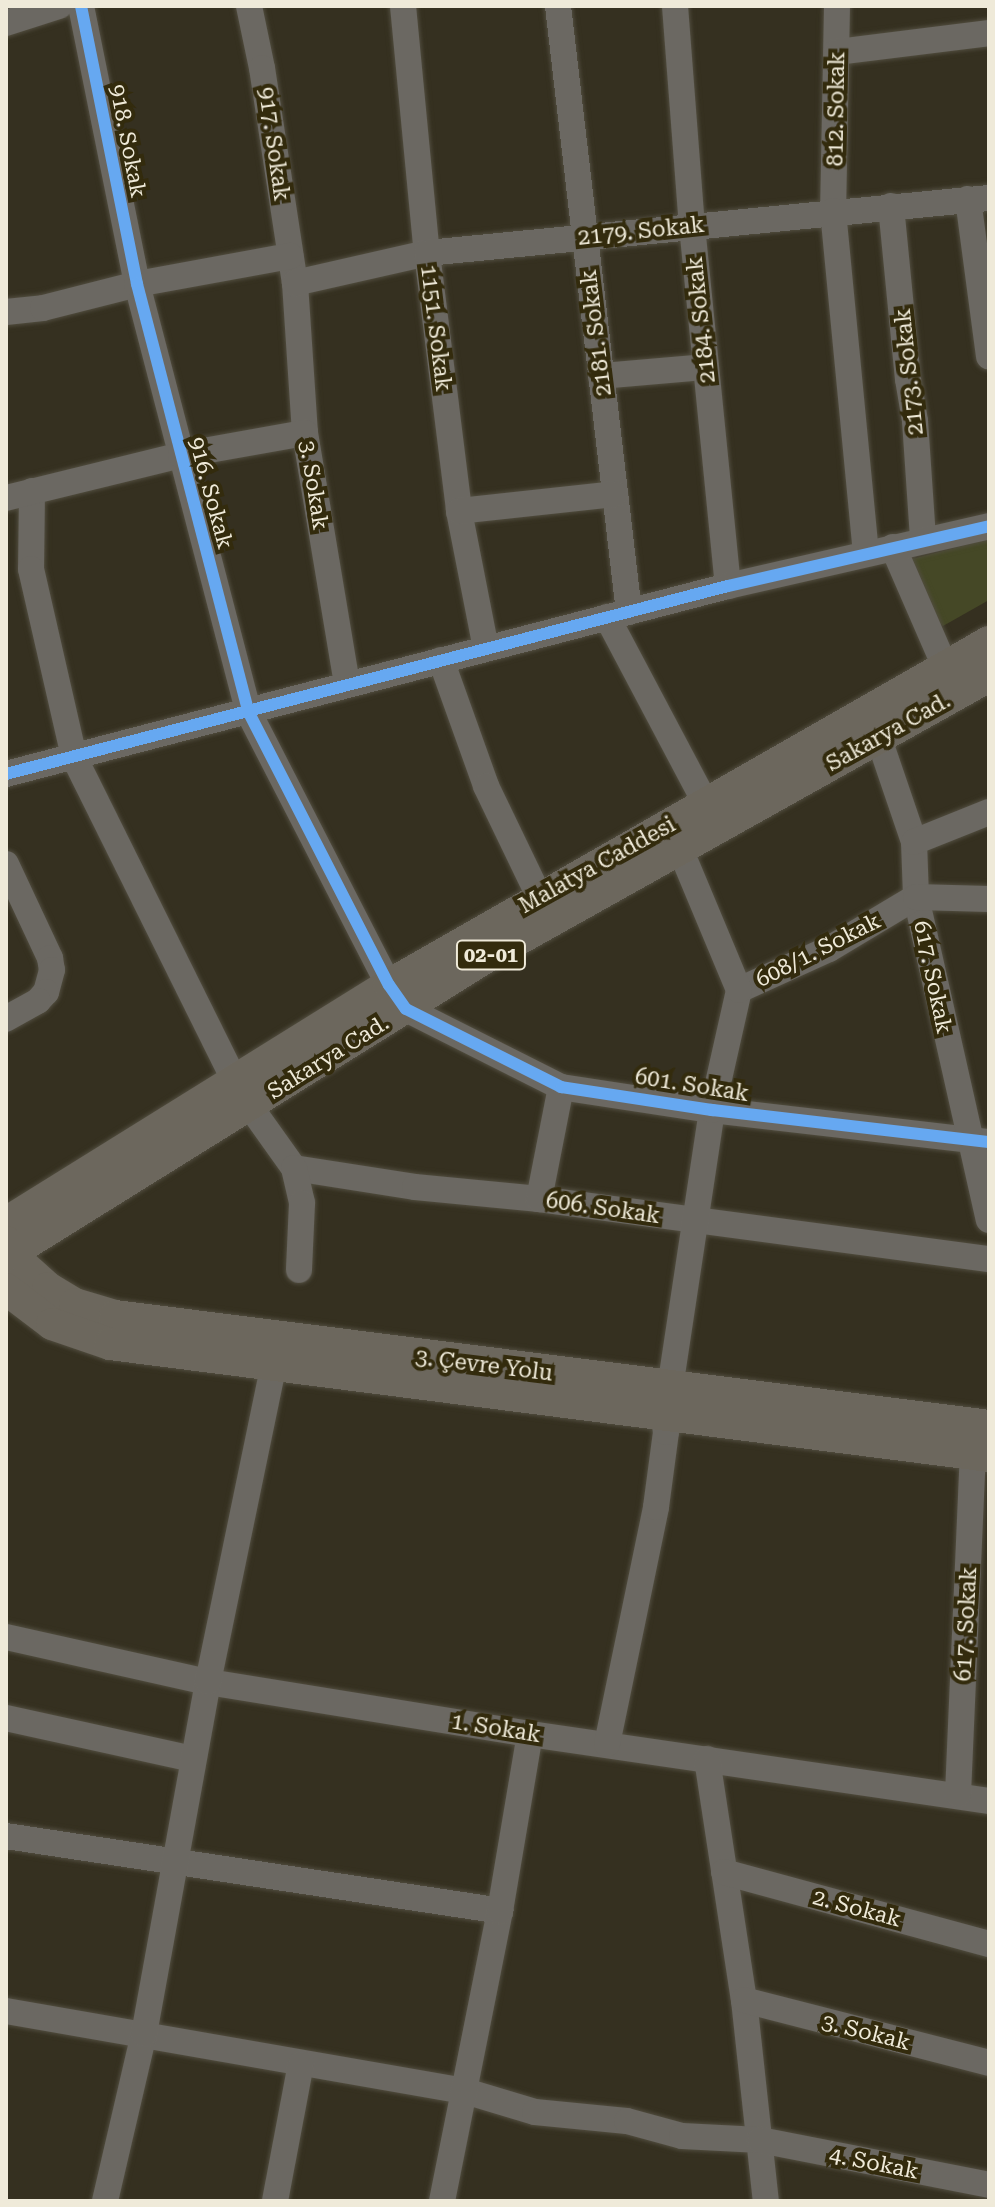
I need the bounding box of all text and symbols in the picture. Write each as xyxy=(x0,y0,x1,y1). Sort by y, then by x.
street label: 812. Sokak xyxy=(822,51,850,167)
street label: 918. Sokak xyxy=(104,82,152,200)
street label: 917. Sokak xyxy=(253,85,295,203)
street label: 2179. Sokak xyxy=(576,211,706,251)
street label: 2184. Sokak xyxy=(681,255,721,385)
street label: 1151. Sokak xyxy=(415,263,457,393)
street label: 2181. Sokak xyxy=(575,268,617,398)
street label: 2173. Sokak xyxy=(889,307,929,437)
street label: 916. Sokak xyxy=(183,434,239,552)
street label: 3. Sokak xyxy=(294,438,334,532)
street label: Sakarya Cad. xyxy=(821,687,955,777)
street label: Malatya Caddesi xyxy=(514,811,680,919)
street label: 608/1. Sokak xyxy=(751,907,885,993)
street label: 617. Sokak xyxy=(908,918,958,1036)
road number: 02-01 xyxy=(455,939,527,971)
street label: Sakarya Cad. xyxy=(263,1009,393,1105)
street label: 601. Sokak xyxy=(633,1063,751,1107)
street label: 606. Sokak xyxy=(544,1187,662,1229)
street label: 3. Çevre Yolu xyxy=(414,1343,554,1387)
street label: 617. Sokak xyxy=(950,1566,982,1682)
street label: 1. Sokak xyxy=(449,1708,543,1748)
street label: 2. Sokak xyxy=(810,1884,904,1932)
street label: 3. Sokak xyxy=(819,2008,913,2056)
street label: 4. Sokak xyxy=(827,2141,921,2185)

